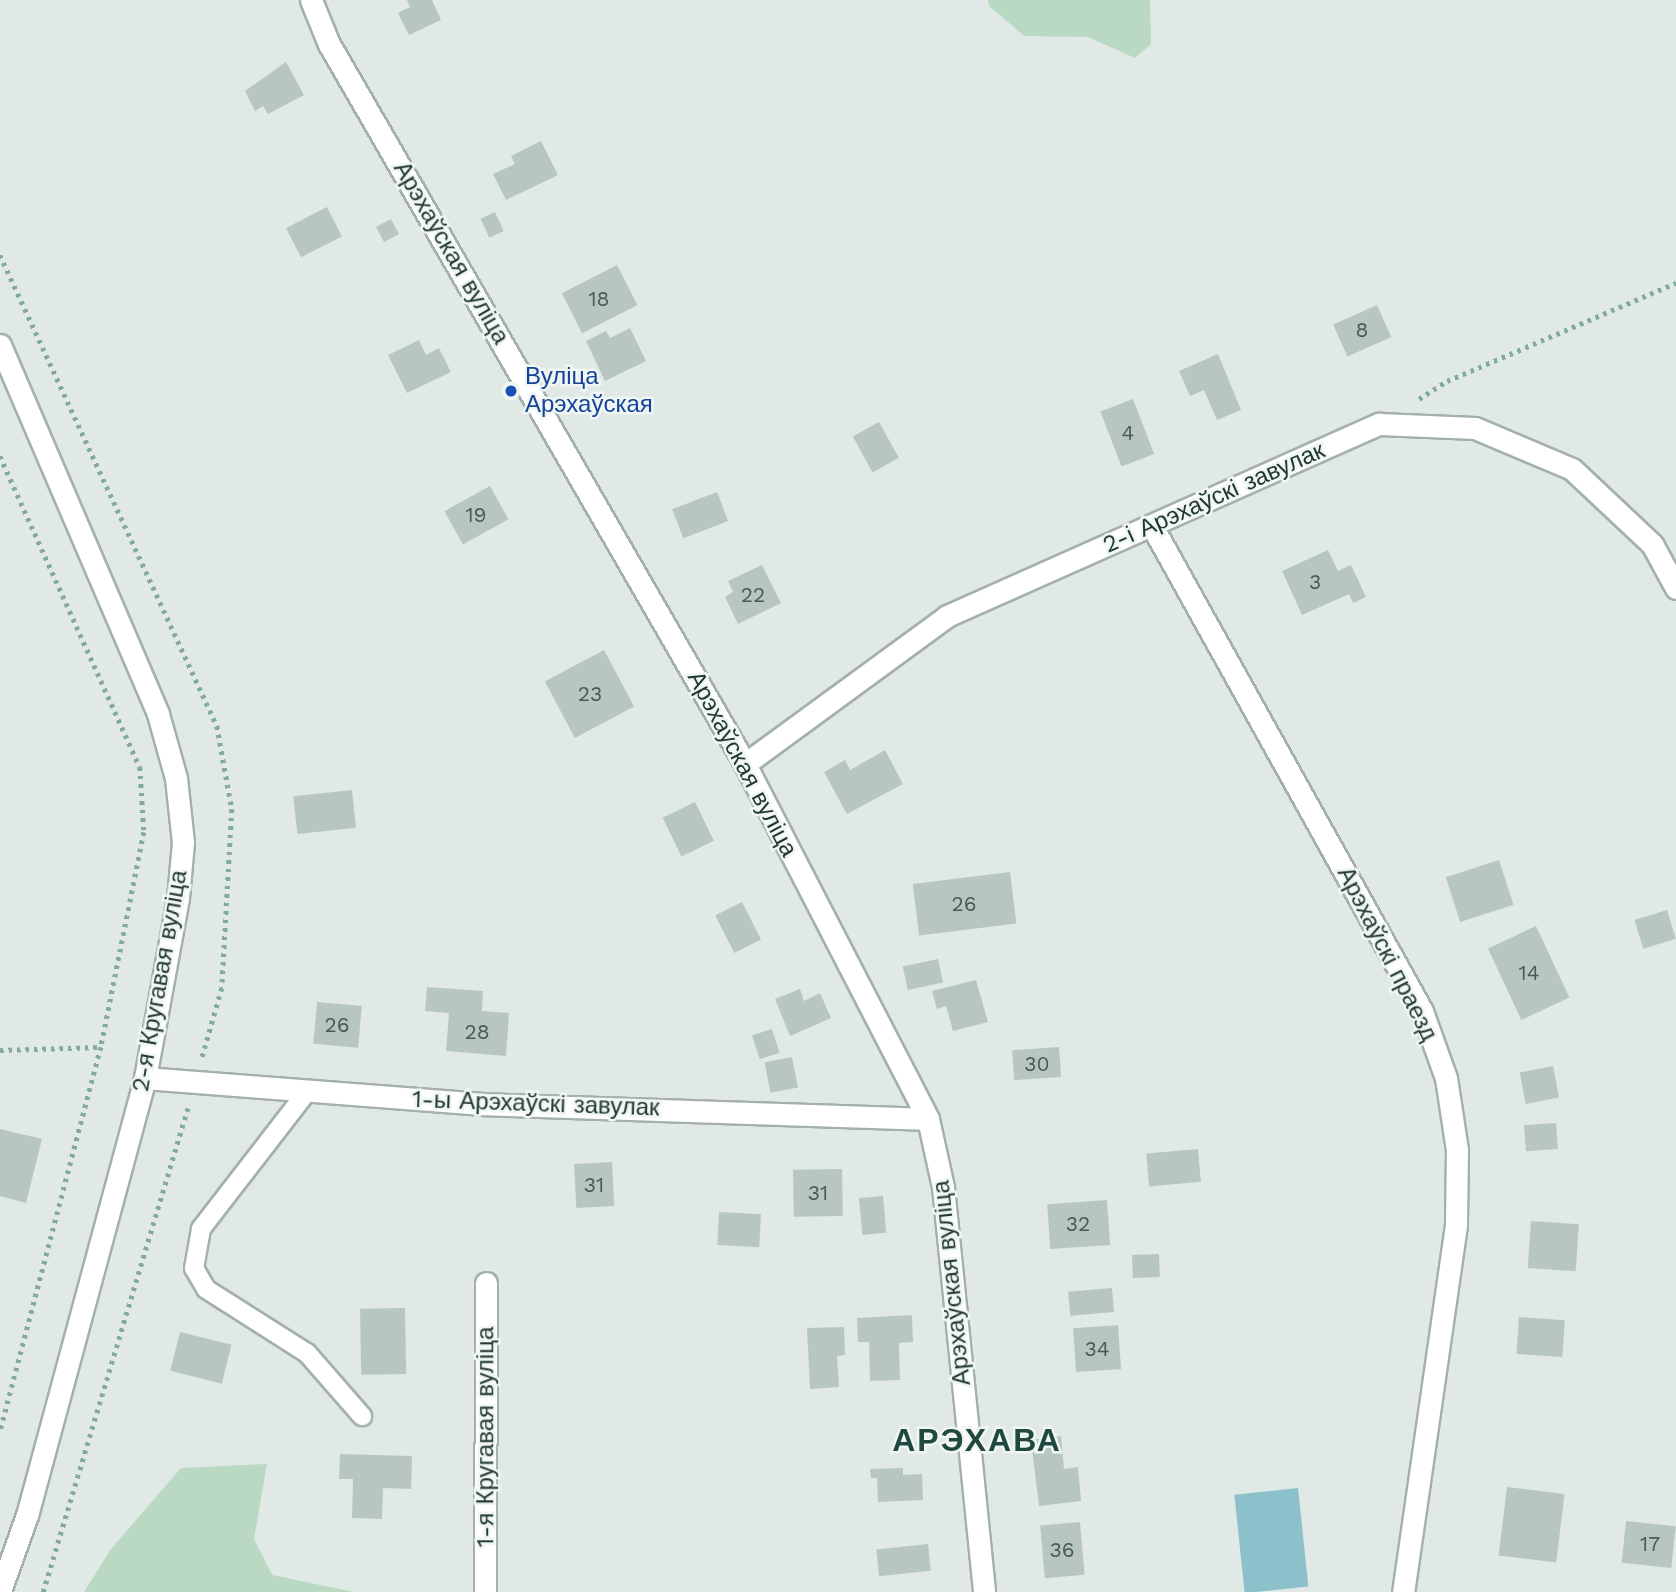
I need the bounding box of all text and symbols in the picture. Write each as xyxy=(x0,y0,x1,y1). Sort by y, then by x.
street label: Арэхаўская вуліца xyxy=(387,157,515,349)
house number: 18 xyxy=(588,286,610,312)
house number: 8 xyxy=(1356,317,1368,343)
place label: Вуліца Арэхаўская xyxy=(525,363,653,419)
marker: Вуліца Арэхаўская xyxy=(503,383,519,399)
house number: 4 xyxy=(1122,420,1134,446)
street label: 2-і Арэхаўскі завулак xyxy=(1099,436,1329,560)
house number: 19 xyxy=(465,502,487,528)
house number: 3 xyxy=(1309,569,1321,595)
house number: 22 xyxy=(741,582,765,608)
street label: Арэхаўская вуліца xyxy=(681,666,803,862)
house number: 23 xyxy=(578,681,602,707)
street label: Арэхаўскі праезд xyxy=(1331,862,1443,1046)
street label: 2-я Кругавая вуліца xyxy=(126,868,194,1094)
house number: 26 xyxy=(951,891,977,917)
house number: 14 xyxy=(1518,960,1540,986)
house number: 26 xyxy=(324,1012,350,1038)
house number: 28 xyxy=(464,1019,490,1045)
house number: 30 xyxy=(1024,1051,1050,1077)
street label: 1-ы Арэхаўскі завулак xyxy=(412,1085,660,1123)
house number: 31 xyxy=(584,1172,604,1198)
street label: Арэхаўская вуліца xyxy=(927,1179,977,1387)
house number: 31 xyxy=(808,1180,828,1206)
house number: 32 xyxy=(1066,1211,1090,1237)
street label: 1-я Кругавая вуліца xyxy=(472,1327,500,1547)
house number: 34 xyxy=(1084,1336,1110,1362)
district label: АРЭХАВА xyxy=(893,1421,1061,1459)
house number: 17 xyxy=(1640,1531,1660,1557)
house number: 36 xyxy=(1049,1537,1075,1563)

